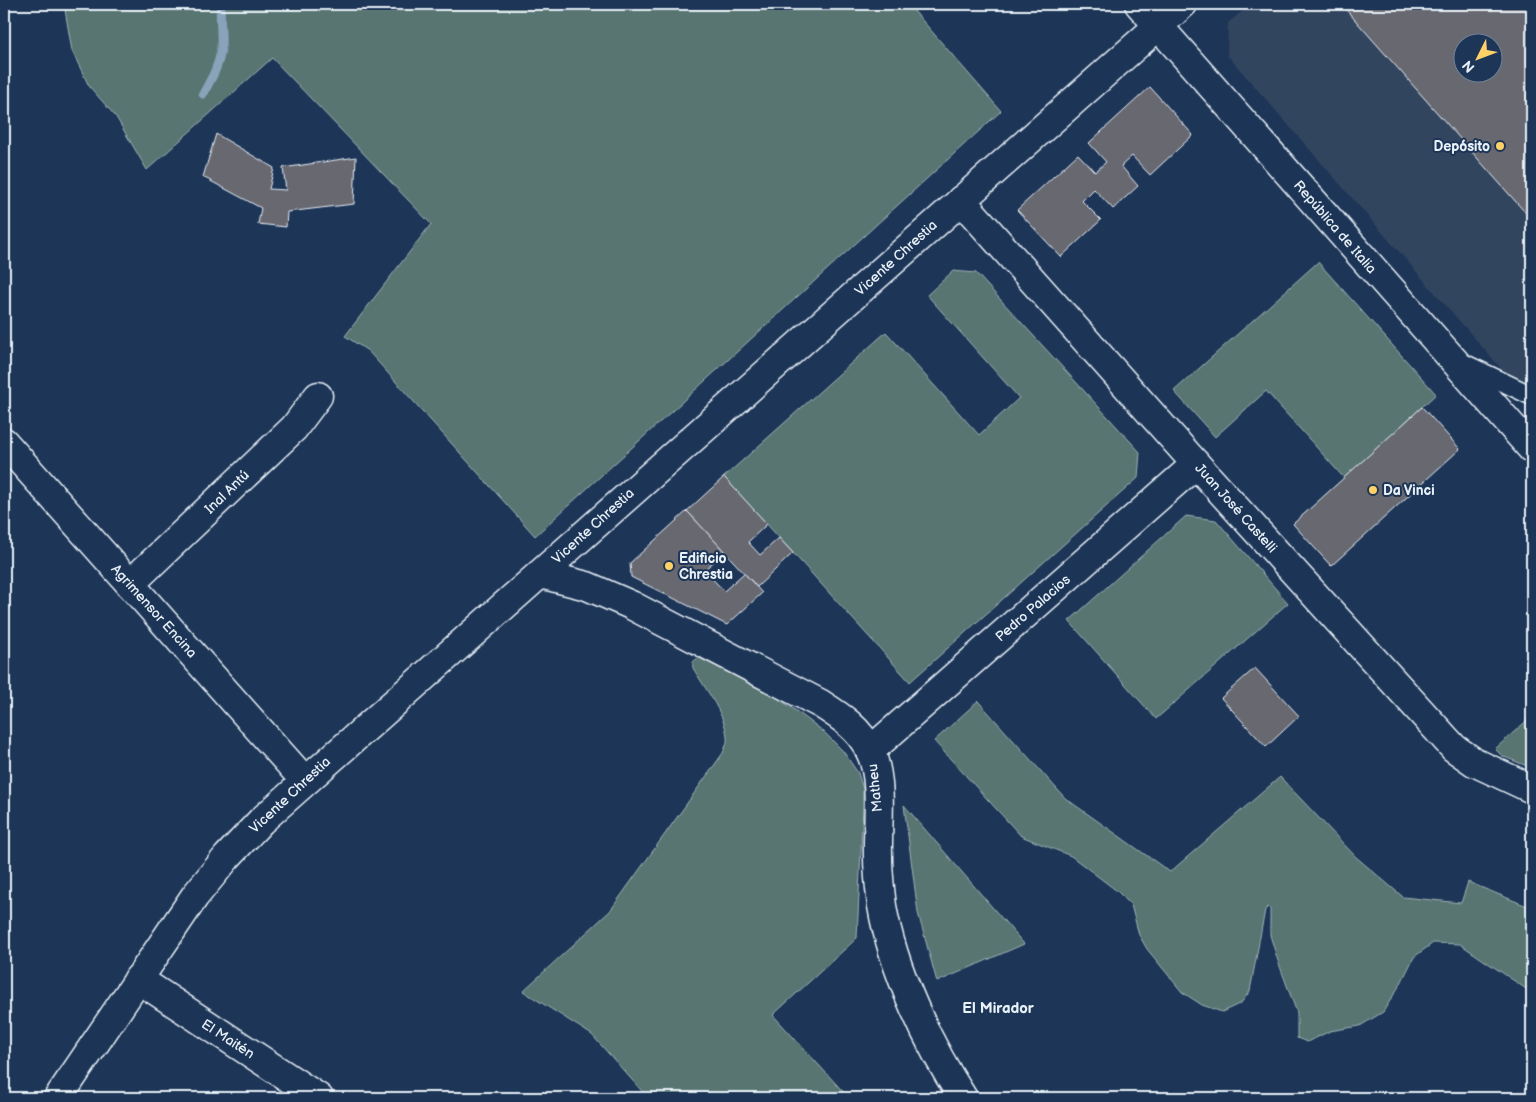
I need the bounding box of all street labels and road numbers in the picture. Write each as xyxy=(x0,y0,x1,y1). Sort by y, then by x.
street label: República de Italia xyxy=(1290,177,1380,277)
street label: Vicente Chrestia xyxy=(851,217,941,299)
street label: Juan José Castelli xyxy=(1191,460,1281,556)
street label: Inal Antú xyxy=(201,467,253,517)
street label: Vicente Chrestia xyxy=(548,485,638,567)
street label: Agrimensor Encina xyxy=(108,561,200,661)
street label: Pedro Palacios xyxy=(992,571,1074,645)
street label: Vicente Chrestia xyxy=(246,753,334,837)
street label: Matheu xyxy=(864,763,886,813)
street label: El Maitén xyxy=(198,1016,258,1062)

